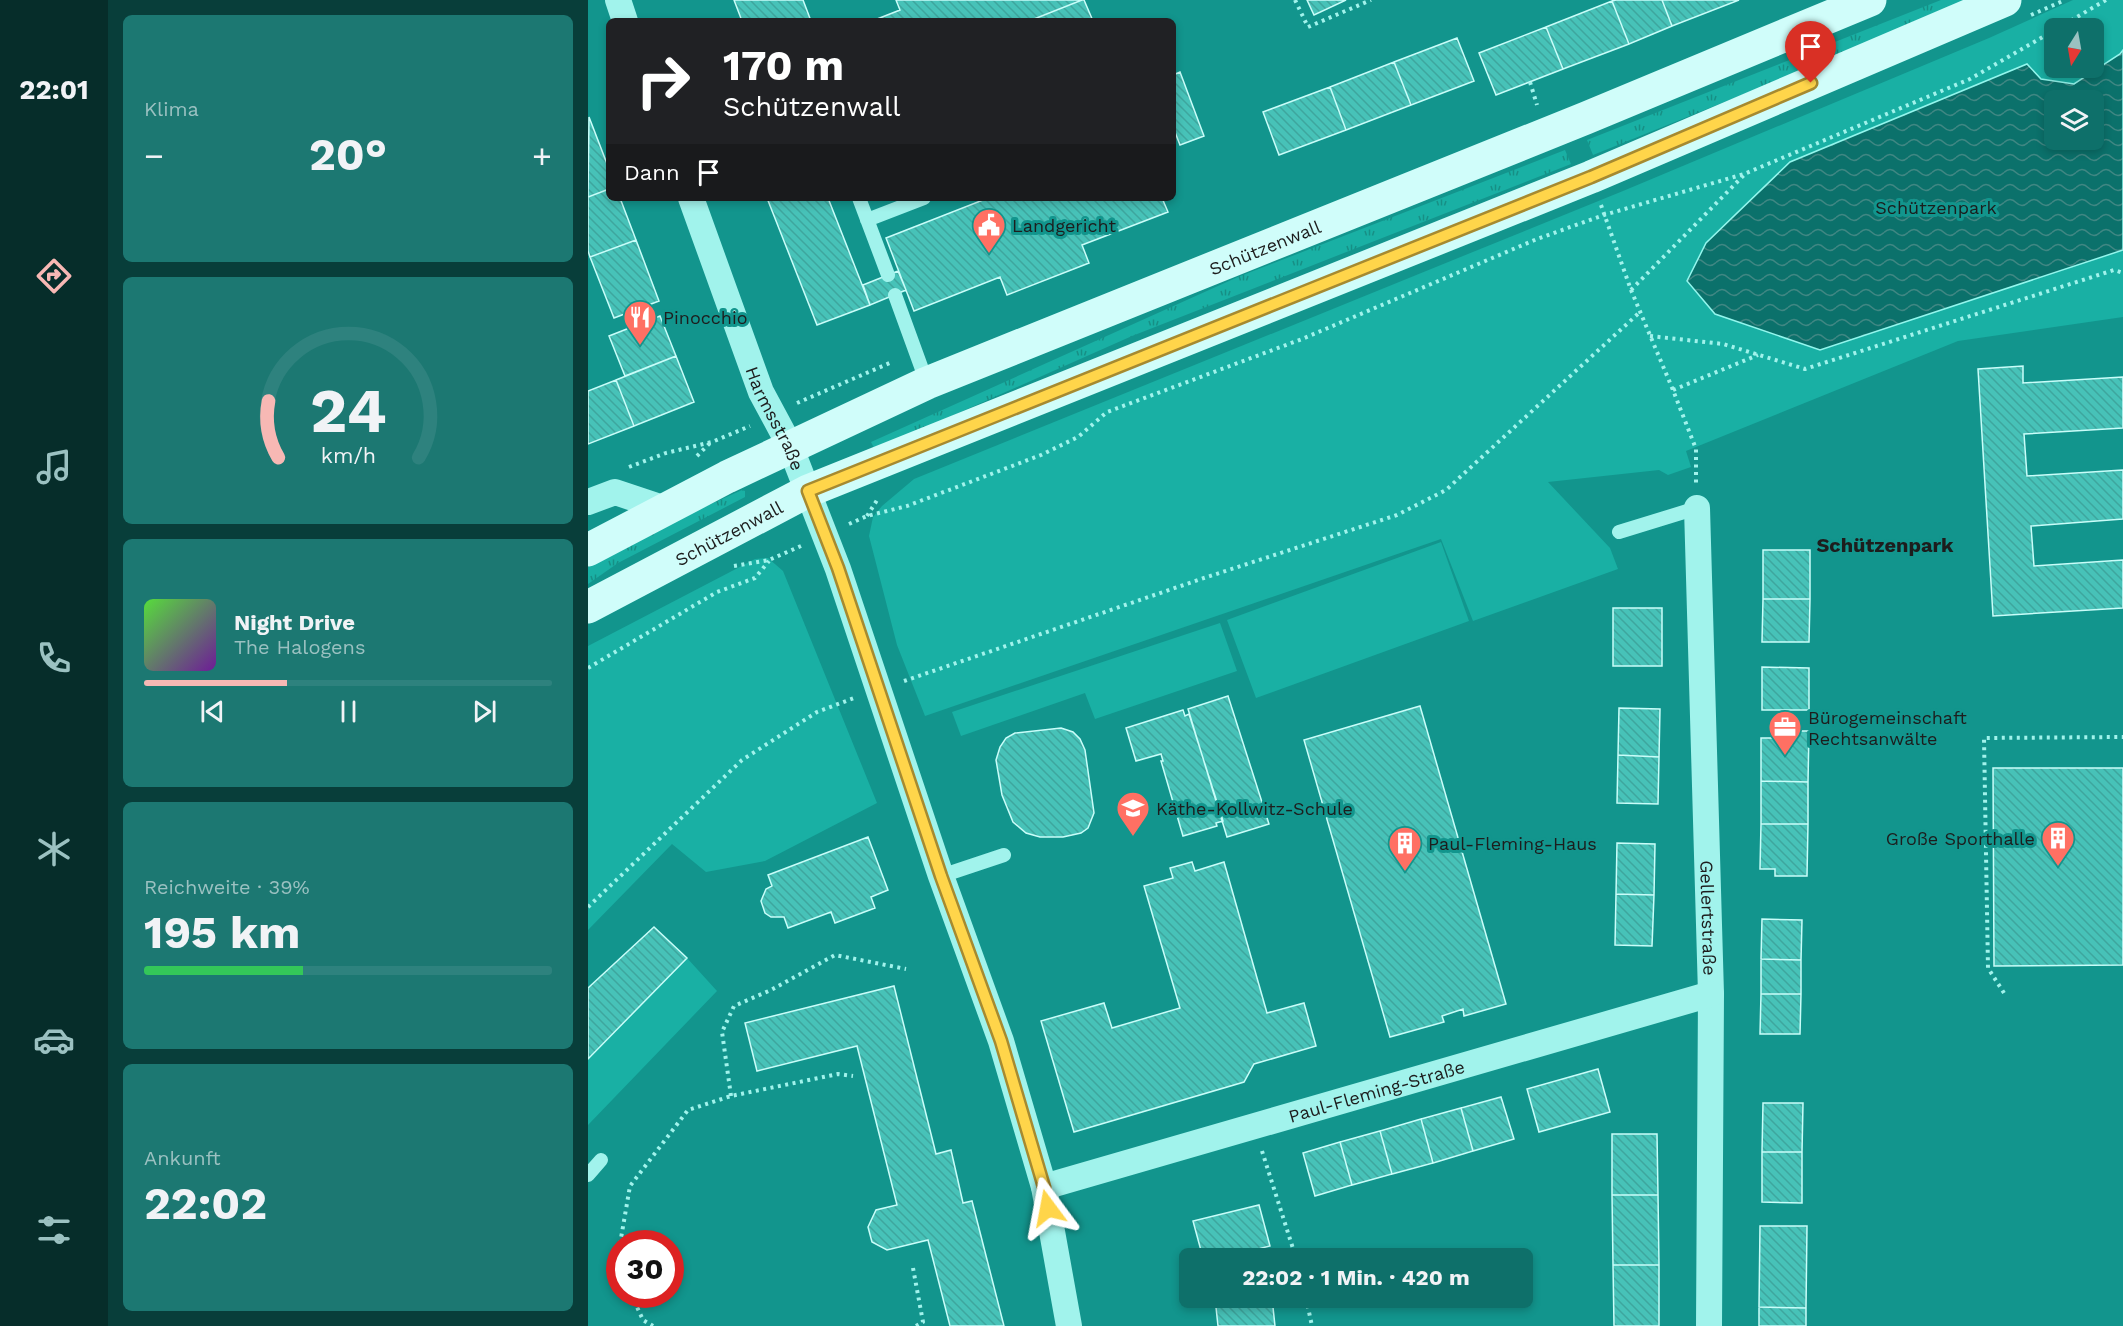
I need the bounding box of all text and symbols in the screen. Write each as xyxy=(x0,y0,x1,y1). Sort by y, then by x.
north arrow xyxy=(2044,18,2104,78)
map controls xyxy=(2044,18,2104,150)
pin xyxy=(1785,21,1836,83)
icon: arrive xyxy=(1794,30,1827,63)
text: 170 m xyxy=(723,41,844,90)
icon: right xyxy=(624,42,702,120)
text: 22:01 xyxy=(19,74,89,106)
button: layers xyxy=(2044,90,2104,150)
text: Schützenwall xyxy=(723,91,900,123)
text: Klima xyxy=(144,97,199,121)
text: 20° xyxy=(309,128,387,181)
text: − xyxy=(144,136,164,175)
text: + xyxy=(532,136,552,175)
icon: arrive xyxy=(692,156,725,189)
text: Dann xyxy=(624,160,680,185)
park label: Schützenpark xyxy=(1875,197,1997,218)
public building icon: Landgericht xyxy=(971,207,1007,254)
place label: Landgericht xyxy=(1012,215,1117,236)
street label: Schützenwall xyxy=(1206,215,1324,279)
icon: directions xyxy=(33,255,75,297)
restaurant icon: Pinocchio xyxy=(622,299,658,346)
place label: Pinocchio xyxy=(663,307,748,328)
street label: Harmsstraße xyxy=(742,363,809,473)
text: 24 xyxy=(310,374,386,447)
text: km/h xyxy=(320,443,376,468)
icon: music xyxy=(33,446,75,488)
street label: Schützenwall xyxy=(671,496,786,570)
district label: Schützenpark xyxy=(1816,533,1954,557)
text: Night Drive xyxy=(234,610,355,635)
text: The Halogens xyxy=(234,635,366,659)
icon: phone xyxy=(33,637,75,679)
icon: previous xyxy=(196,695,229,728)
icon: pause xyxy=(332,695,365,728)
icon: next xyxy=(468,695,501,728)
place label: Bürogemeinschaft Rechtsanwälte xyxy=(1808,707,1967,749)
office icon: Bürogemeinschaft Rechtsanwälte xyxy=(1767,709,1803,756)
school or university icon: Käthe-Kollwitz-Schule xyxy=(1115,790,1151,837)
place label: Käthe-Kollwitz-Schule xyxy=(1156,798,1353,819)
building icon: Große Sporthalle xyxy=(2040,820,2076,867)
building icon: Paul-Fleming-Haus xyxy=(1387,825,1423,872)
icon: climate xyxy=(33,828,75,870)
place label: Große Sporthalle xyxy=(1886,828,2035,849)
place label: Paul-Fleming-Haus xyxy=(1428,833,1597,854)
street label: Gellertstraße xyxy=(1697,860,1721,976)
text: Reichweite · 39% xyxy=(144,875,310,899)
text: 195 km xyxy=(144,906,300,959)
icon: car xyxy=(33,1019,75,1061)
street label: Paul-Fleming-Straße xyxy=(1286,1055,1467,1126)
text: Ankunft xyxy=(144,1146,221,1170)
position arrow xyxy=(1016,1176,1080,1240)
text: 22:02 xyxy=(144,1177,267,1230)
icon: filters xyxy=(33,1209,75,1251)
speed limit sign: 30 xyxy=(606,1230,684,1308)
text: 22:02 · 1 Min. · 420 m xyxy=(1242,1265,1470,1290)

